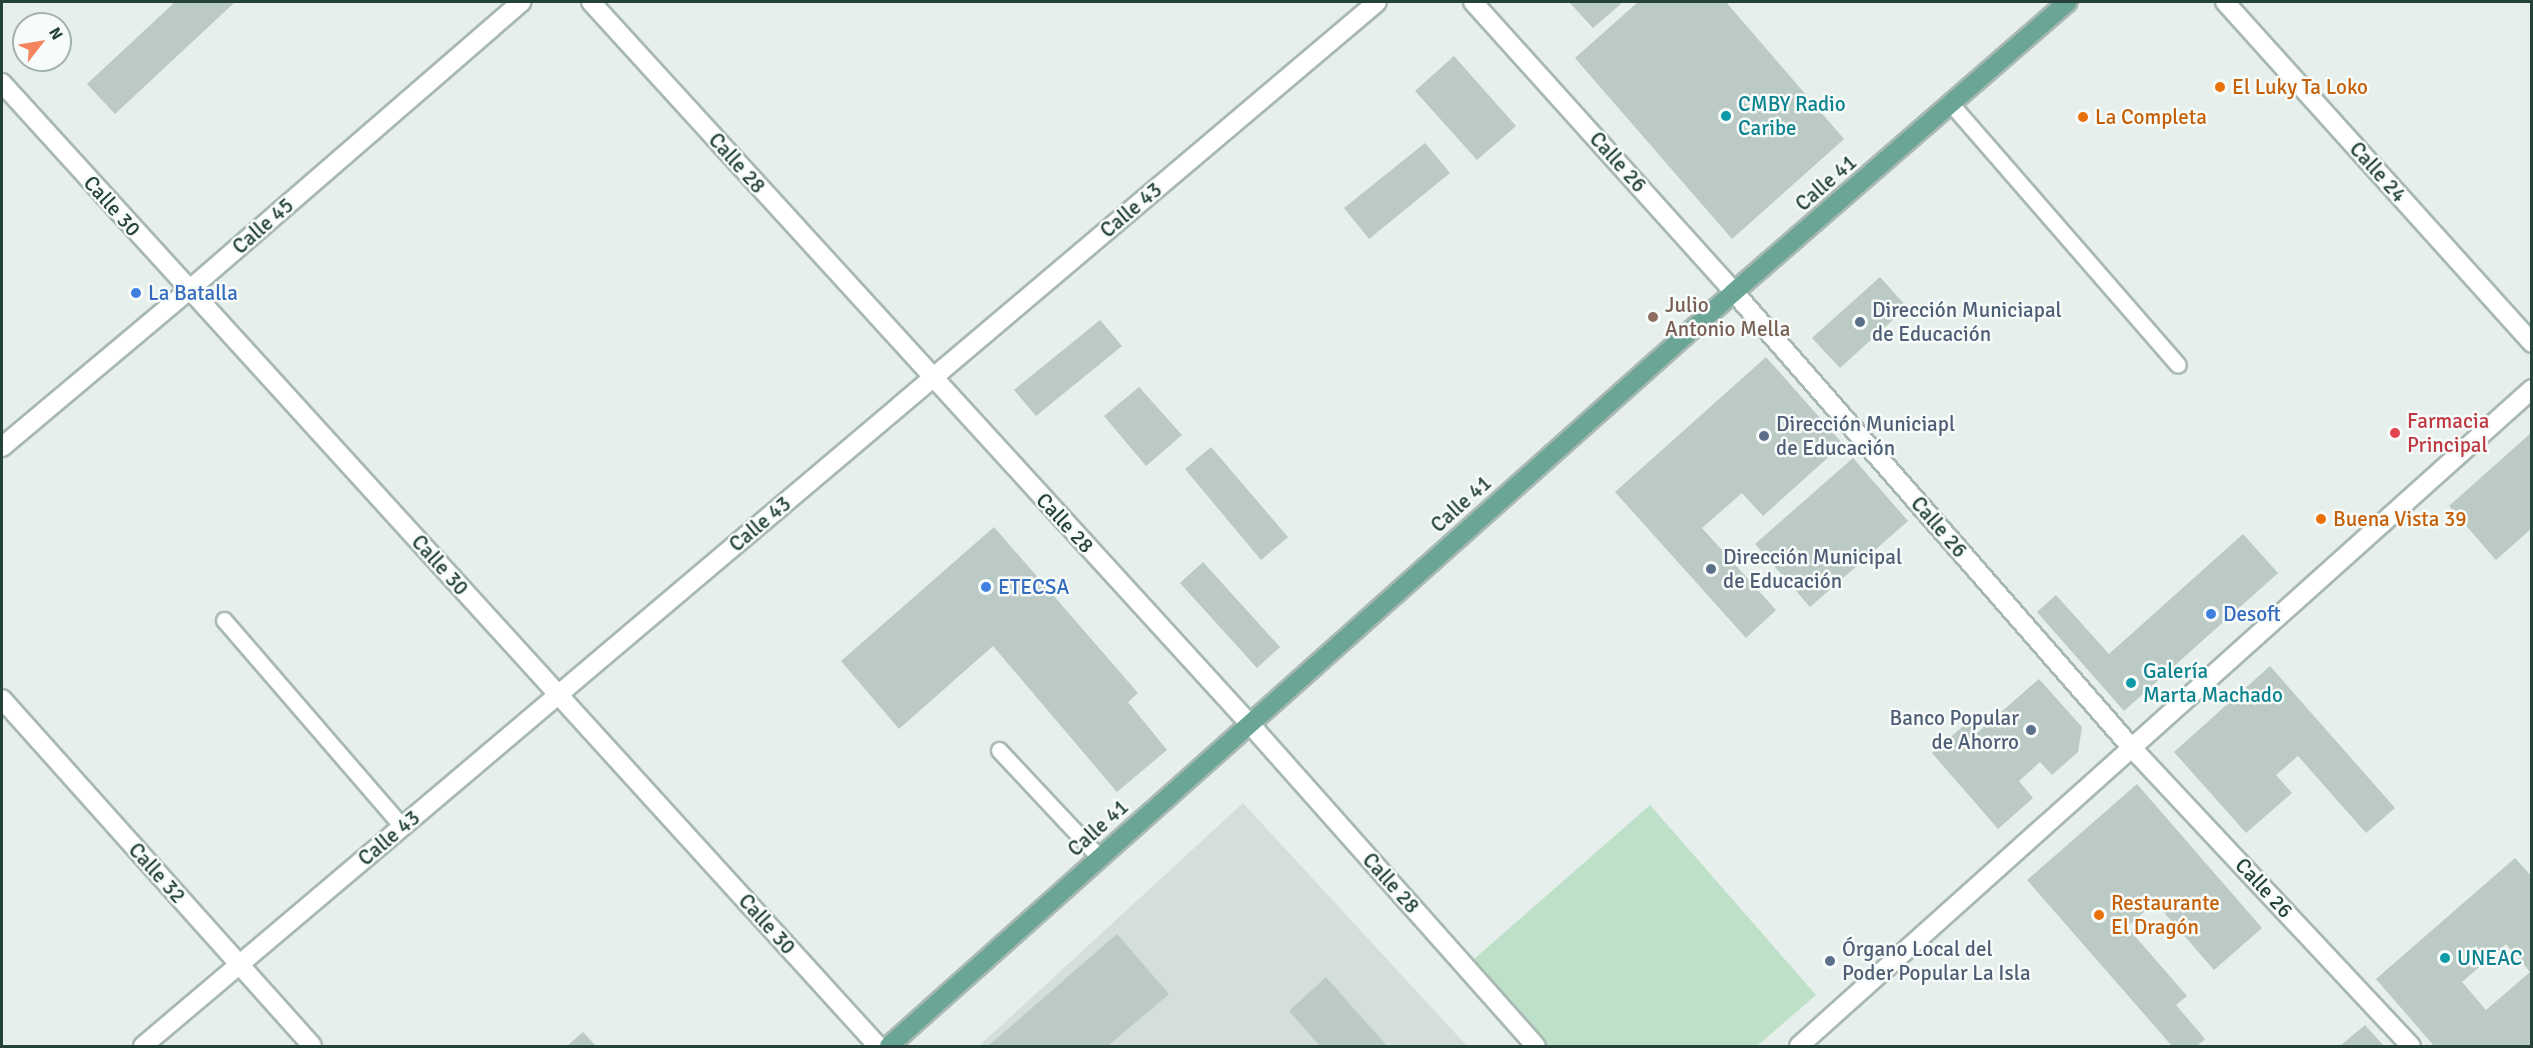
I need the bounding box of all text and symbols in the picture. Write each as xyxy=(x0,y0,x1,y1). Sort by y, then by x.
north arrow xyxy=(12,12,72,72)
text: N xyxy=(44,24,67,44)
place label: El Luky Ta Loko xyxy=(2232,74,2368,100)
marker: El Luky Ta Loko xyxy=(2213,80,2227,94)
place label: CMBY Radio Caribe xyxy=(1738,91,1846,141)
place label: La Completa xyxy=(2095,104,2207,130)
marker: CMBY Radio Caribe xyxy=(1719,109,1733,123)
marker: La Completa xyxy=(2076,110,2090,124)
street label: Calle 26 xyxy=(1584,126,1652,198)
street label: Calle 28 xyxy=(703,127,771,199)
street label: Calle 24 xyxy=(2344,136,2412,208)
street label: Calle 41 xyxy=(1790,150,1862,216)
street label: Calle 30 xyxy=(78,170,146,242)
street label: Calle 43 xyxy=(1095,177,1167,243)
street label: Calle 45 xyxy=(227,193,299,259)
place label: La Batalla xyxy=(148,280,238,306)
marker: La Batalla xyxy=(129,286,143,300)
place label: Julio Antonio Mella xyxy=(1665,292,1790,342)
place label: Dirección Municiapal de Educación xyxy=(1872,297,2062,347)
marker: Julio Antonio Mella xyxy=(1646,310,1660,324)
marker: Dirección Municiapal de Educación xyxy=(1853,315,1867,329)
place label: Farmacia Principal xyxy=(2407,408,2489,458)
place label: Dirección Municiapl de Educación xyxy=(1776,411,1955,461)
marker: Farmacia Principal xyxy=(2388,426,2402,440)
marker: Dirección Municiapl de Educación xyxy=(1757,429,1771,443)
street label: Calle 41 xyxy=(1425,470,1497,538)
street label: Calle 28 xyxy=(1031,488,1099,558)
street label: Calle 43 xyxy=(724,491,796,557)
street label: Calle 26 xyxy=(1906,491,1972,563)
place label: Buena Vista 39 xyxy=(2333,506,2467,532)
marker: Buena Vista 39 xyxy=(2314,512,2328,526)
street label: Calle 30 xyxy=(406,529,474,601)
place label: Dirección Municipal de Educación xyxy=(1723,544,1902,594)
marker: Dirección Municipal de Educación xyxy=(1704,562,1718,576)
place label: ETECSA xyxy=(998,574,1069,600)
marker: ETECSA xyxy=(979,580,993,594)
place label: Desoft xyxy=(2223,601,2281,627)
marker: Desoft xyxy=(2204,607,2218,621)
place label: Galería Marta Machado xyxy=(2143,658,2283,708)
marker: Galería Marta Machado xyxy=(2124,676,2138,690)
place label: Banco Popular de Ahorro xyxy=(1889,705,2019,755)
marker: Banco Popular de Ahorro xyxy=(2024,723,2038,737)
street label: Calle 41 xyxy=(1062,794,1134,862)
street label: Calle 43 xyxy=(353,805,425,871)
street label: Calle 32 xyxy=(123,837,191,909)
street label: Calle 28 xyxy=(1357,847,1425,919)
street label: Calle 26 xyxy=(2230,853,2298,923)
street label: Calle 30 xyxy=(733,888,801,960)
place label: Restaurante El Dragón xyxy=(2111,890,2220,940)
marker: Restaurante El Dragón xyxy=(2092,908,2106,922)
place label: Órgano Local del Poder Popular La Isla xyxy=(1842,936,2031,986)
place label: UNEAC xyxy=(2457,945,2522,971)
marker: UNEAC xyxy=(2438,951,2452,965)
marker: Órgano Local del Poder Popular La Isla xyxy=(1823,954,1837,968)

